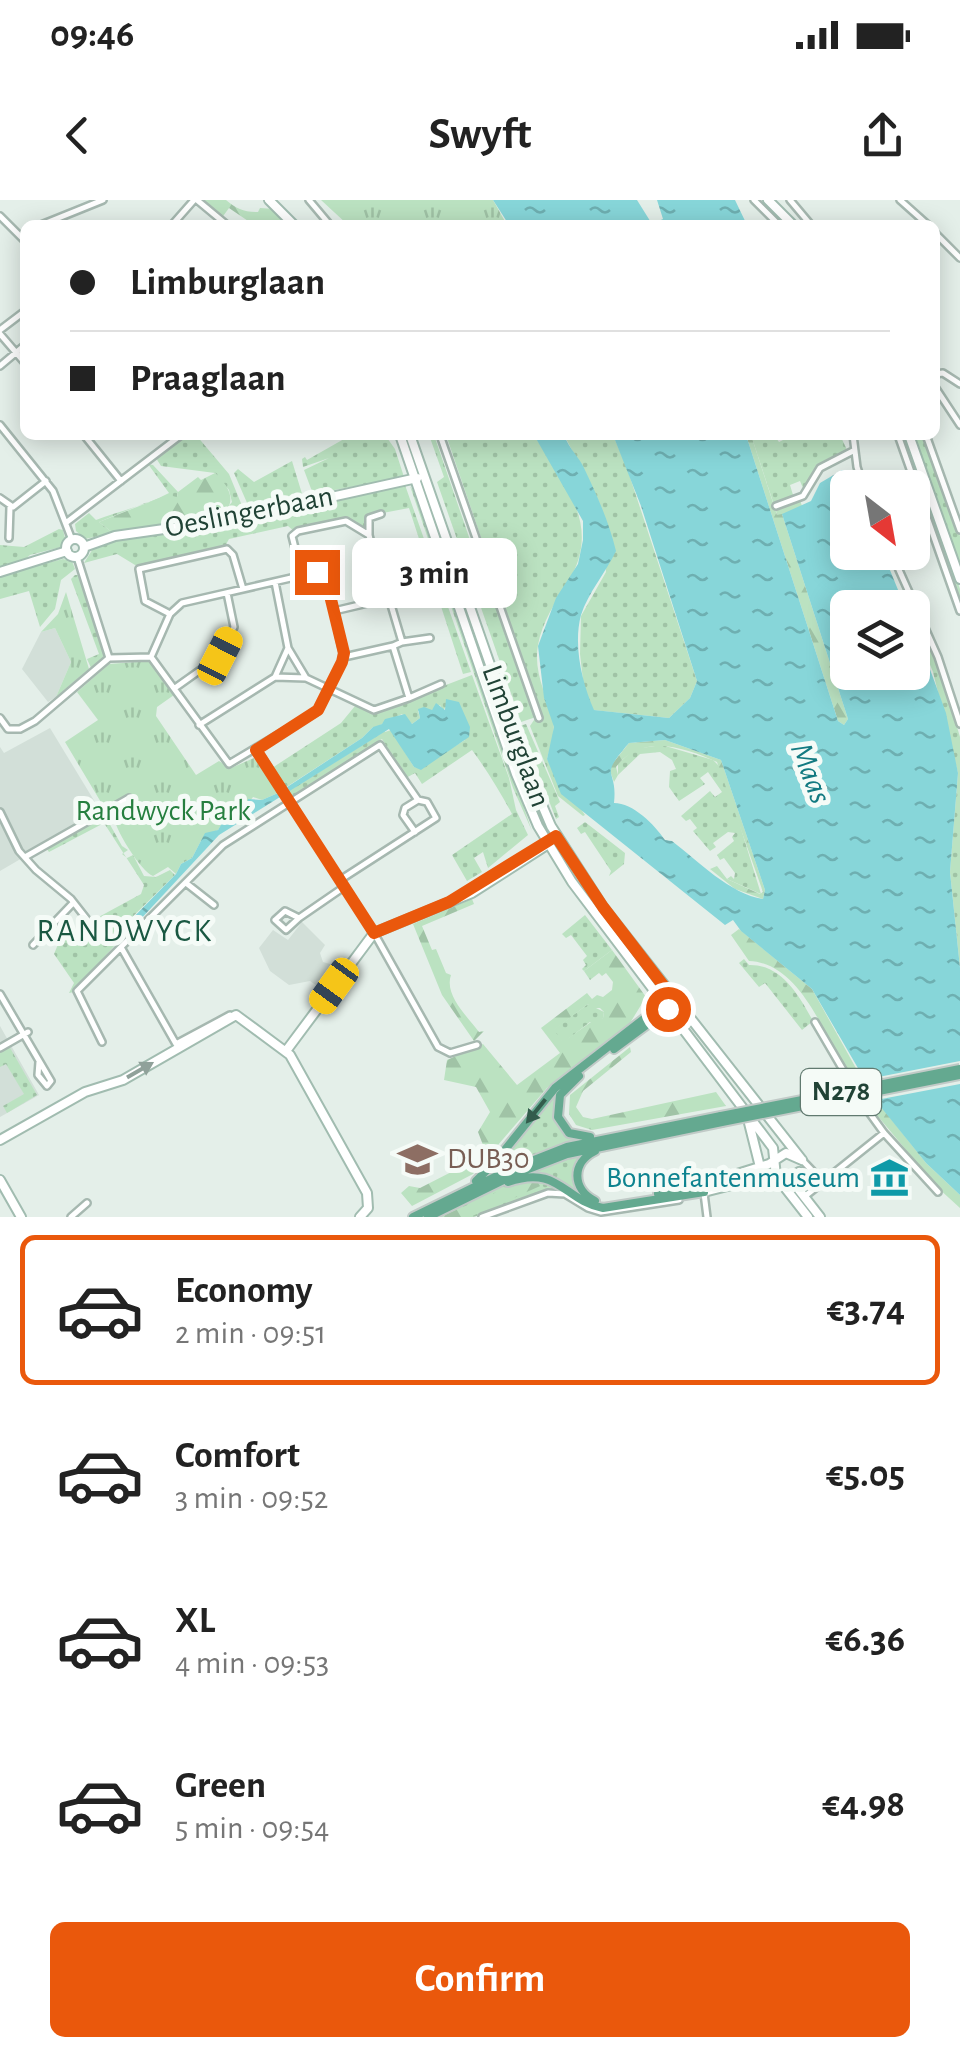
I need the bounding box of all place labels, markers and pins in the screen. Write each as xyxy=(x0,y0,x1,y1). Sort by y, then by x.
school or university icon: DUB30 xyxy=(396,1138,438,1180)
place label: DUB30 xyxy=(447,1144,529,1174)
museum icon: Bonnefantenmuseum xyxy=(869,1157,911,1199)
place label: Bonnefantenmuseum xyxy=(606,1163,860,1193)

